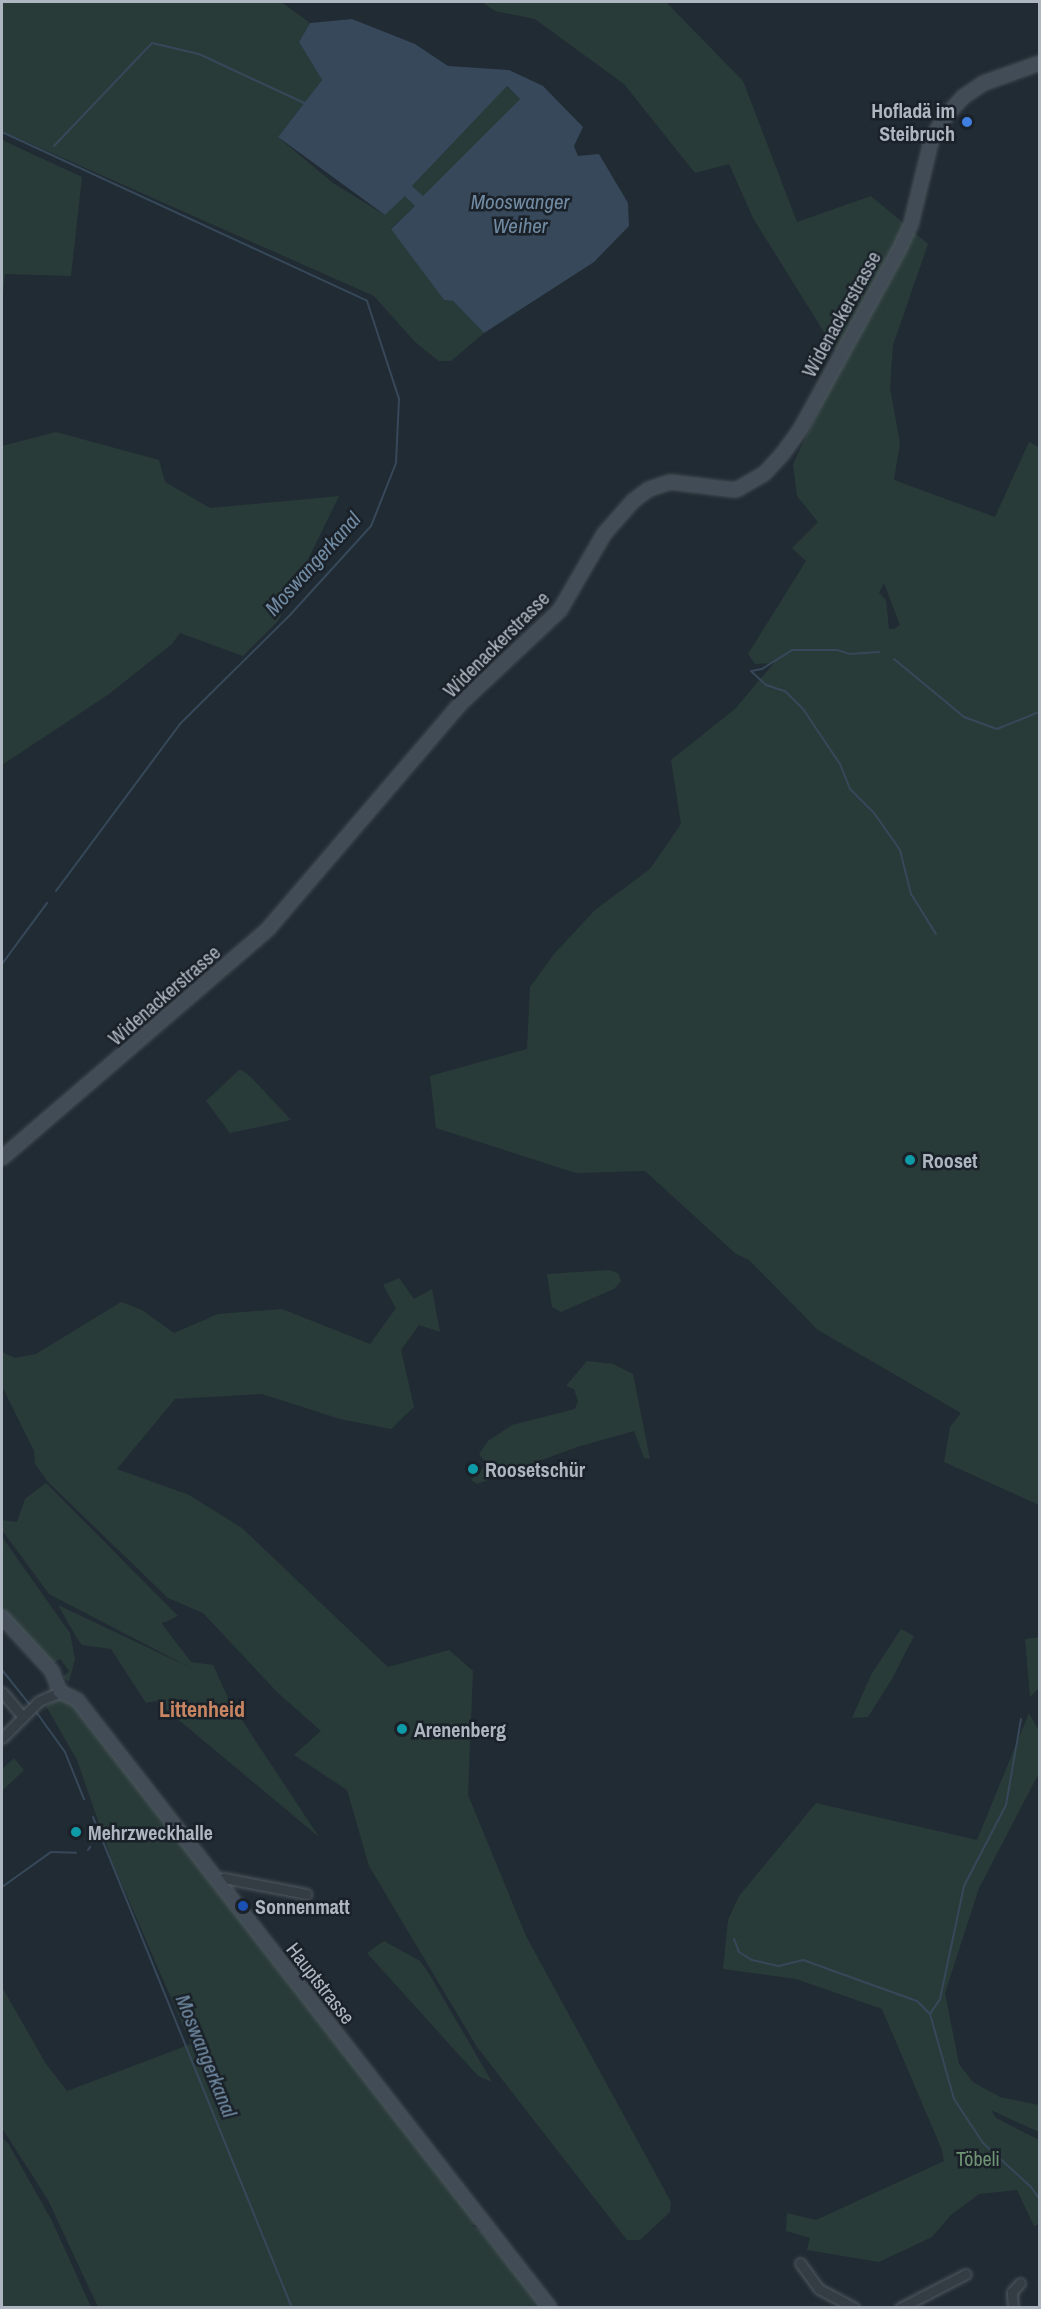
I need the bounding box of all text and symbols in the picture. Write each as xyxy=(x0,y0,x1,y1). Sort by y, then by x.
place label: Hofladä im Steibruch xyxy=(871,98,955,145)
marker: Hofladä im Steibruch xyxy=(960,115,974,129)
water label: Mooswanger Weiher xyxy=(471,189,569,239)
street label: Widenackerstrasse xyxy=(796,247,886,381)
water label: Moswangerkanal xyxy=(260,507,366,621)
street label: Widenackerstrasse xyxy=(438,586,554,702)
street label: Widenackerstrasse xyxy=(103,940,225,1050)
place label: Rooset xyxy=(922,1148,978,1172)
marker: Rooset xyxy=(903,1153,917,1167)
place label: Roosetschür xyxy=(485,1457,585,1481)
marker: Roosetschür xyxy=(466,1462,480,1476)
district label: Littenheid xyxy=(159,1697,245,1723)
place label: Arenenberg xyxy=(414,1717,506,1741)
marker: Arenenberg xyxy=(395,1722,409,1736)
place label: Mehrzweckhalle xyxy=(88,1820,213,1844)
marker: Mehrzweckhalle xyxy=(69,1825,83,1839)
place label: Sonnenmatt xyxy=(255,1894,350,1918)
marker: Sonnenmatt xyxy=(236,1899,250,1913)
street label: Hauptstrasse xyxy=(282,1938,360,2028)
water label: Moswangerkanal xyxy=(170,1991,242,2121)
park label: Töbeli xyxy=(956,2146,1000,2170)

